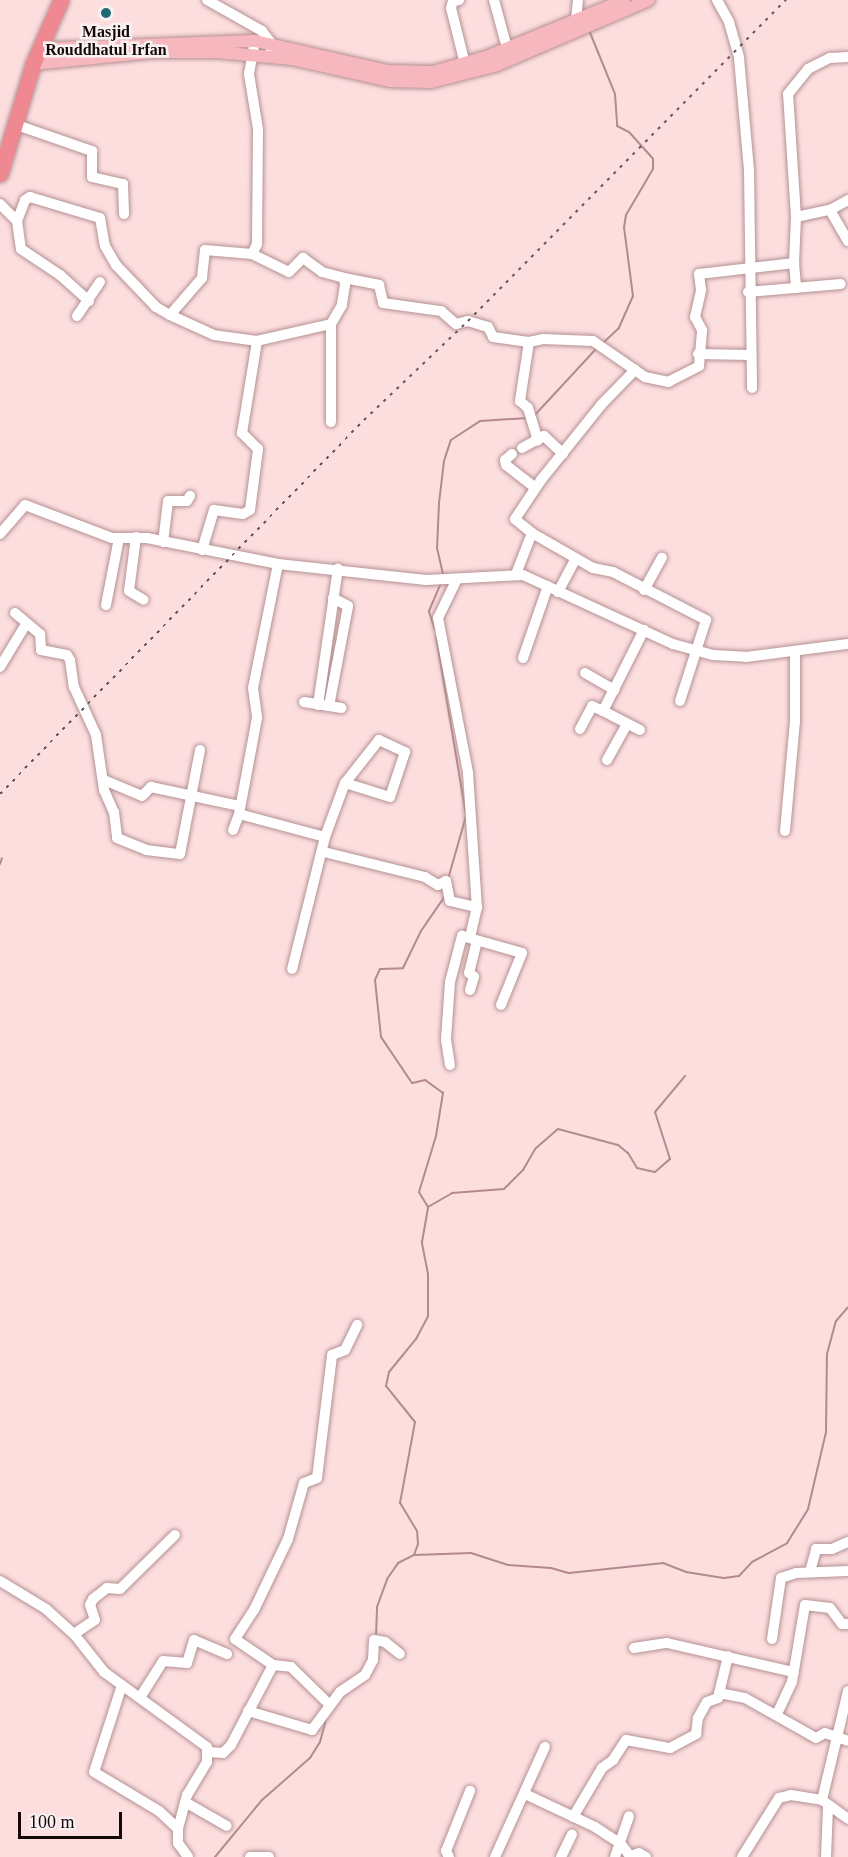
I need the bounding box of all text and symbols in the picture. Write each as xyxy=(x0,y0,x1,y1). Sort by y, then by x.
marker: Masjid Rouddhatul Irfan xyxy=(99,6,113,20)
place label: Masjid Rouddhatul Irfan xyxy=(45,22,167,60)
scale bar xyxy=(21,1800,124,1838)
text: 100 m xyxy=(29,1812,75,1832)

